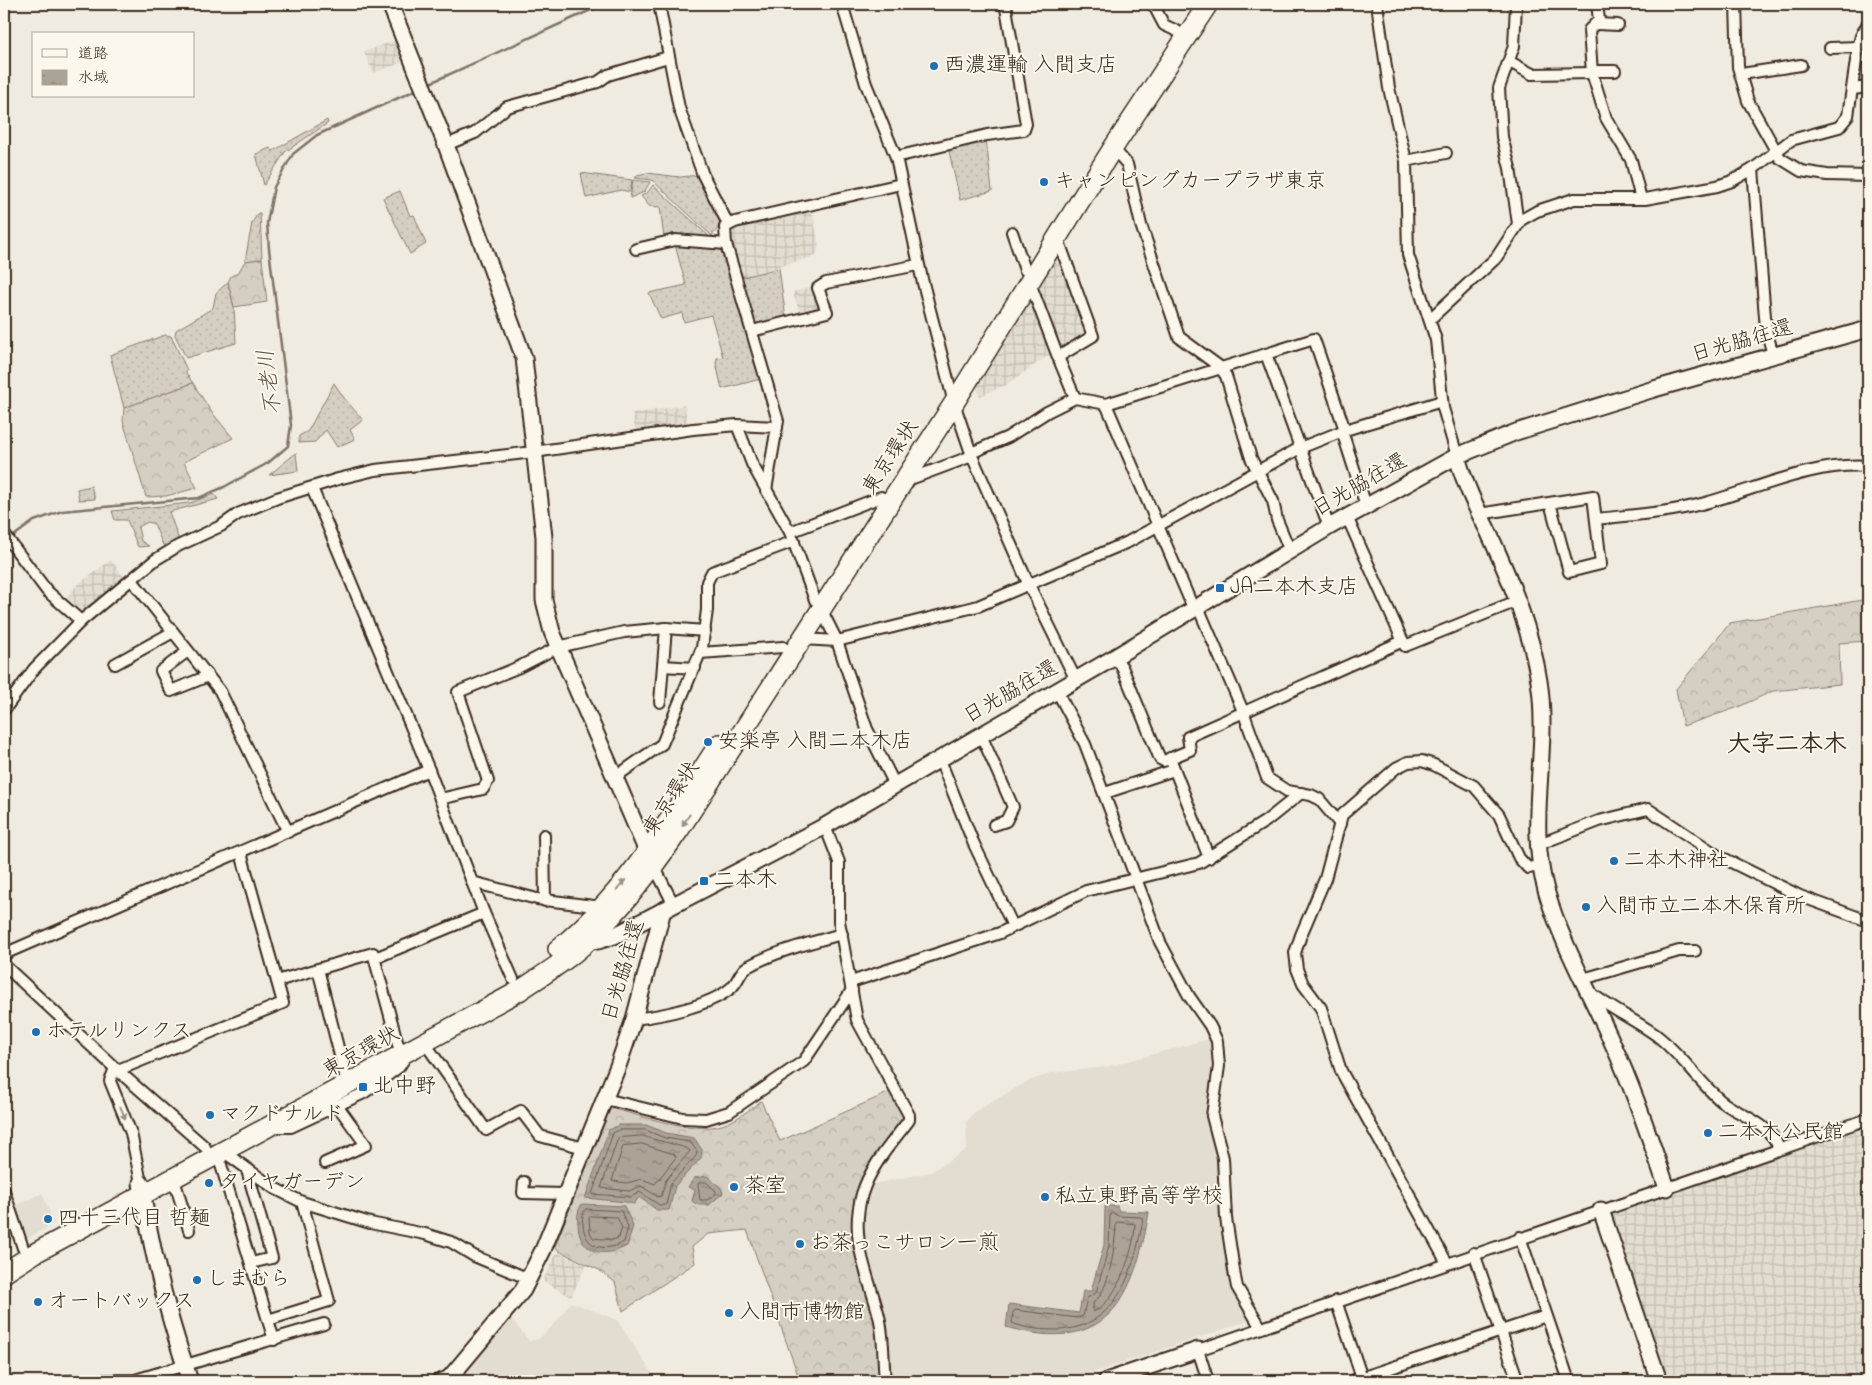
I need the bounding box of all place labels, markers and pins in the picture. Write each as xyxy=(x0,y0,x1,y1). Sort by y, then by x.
place label: 西濃運輸 入間支店 xyxy=(944,51,1117,81)
marker: 西濃運輸 入間支店 xyxy=(928,60,940,72)
place label: キャンピングカープラザ東京 xyxy=(1054,167,1326,197)
marker: キャンピングカープラザ東京 xyxy=(1038,176,1050,188)
place label: JA二本木支店 xyxy=(1230,573,1358,603)
marker: JA二本木支店 xyxy=(1214,582,1226,594)
place label: 安楽亭 入間二本木店 xyxy=(718,727,912,757)
marker: 安楽亭 入間二本木店 xyxy=(702,736,714,748)
place label: 二本木神社 xyxy=(1624,846,1729,876)
marker: 二本木神社 xyxy=(1608,855,1620,867)
place label: 二本木 xyxy=(714,866,777,896)
marker: 二本木 xyxy=(698,875,710,887)
place label: 入間市立二本木保育所 xyxy=(1596,892,1806,922)
marker: 入間市立二本木保育所 xyxy=(1580,901,1592,913)
place label: ホテルリンクス xyxy=(46,1017,192,1047)
marker: ホテルリンクス xyxy=(30,1026,42,1038)
place label: 北中野 xyxy=(373,1072,436,1102)
marker: 北中野 xyxy=(357,1081,369,1093)
place label: マクドナルド xyxy=(220,1100,344,1130)
marker: マクドナルド xyxy=(204,1109,216,1121)
place label: 二本木公民館 xyxy=(1718,1118,1844,1148)
marker: 二本木公民館 xyxy=(1702,1127,1714,1139)
place label: タイヤガーデン xyxy=(219,1168,365,1198)
place label: 茶室 xyxy=(744,1172,786,1202)
marker: タイヤガーデン xyxy=(203,1177,215,1189)
marker: 茶室 xyxy=(728,1181,740,1193)
place label: 私立東野高等学校 xyxy=(1055,1182,1223,1212)
marker: 私立東野高等学校 xyxy=(1039,1191,1051,1203)
place label: 四十三代目 哲麺 xyxy=(58,1204,210,1234)
marker: 四十三代目 哲麺 xyxy=(42,1213,54,1225)
place label: お茶っこサロン一煎 xyxy=(810,1229,999,1259)
marker: お茶っこサロン一煎 xyxy=(794,1238,806,1250)
place label: しまむら xyxy=(207,1265,291,1295)
marker: しまむら xyxy=(191,1274,203,1286)
place label: オートバックス xyxy=(48,1287,195,1317)
marker: オートバックス xyxy=(32,1296,44,1308)
place label: 入間市博物館 xyxy=(739,1298,865,1328)
marker: 入間市博物館 xyxy=(723,1307,735,1319)

